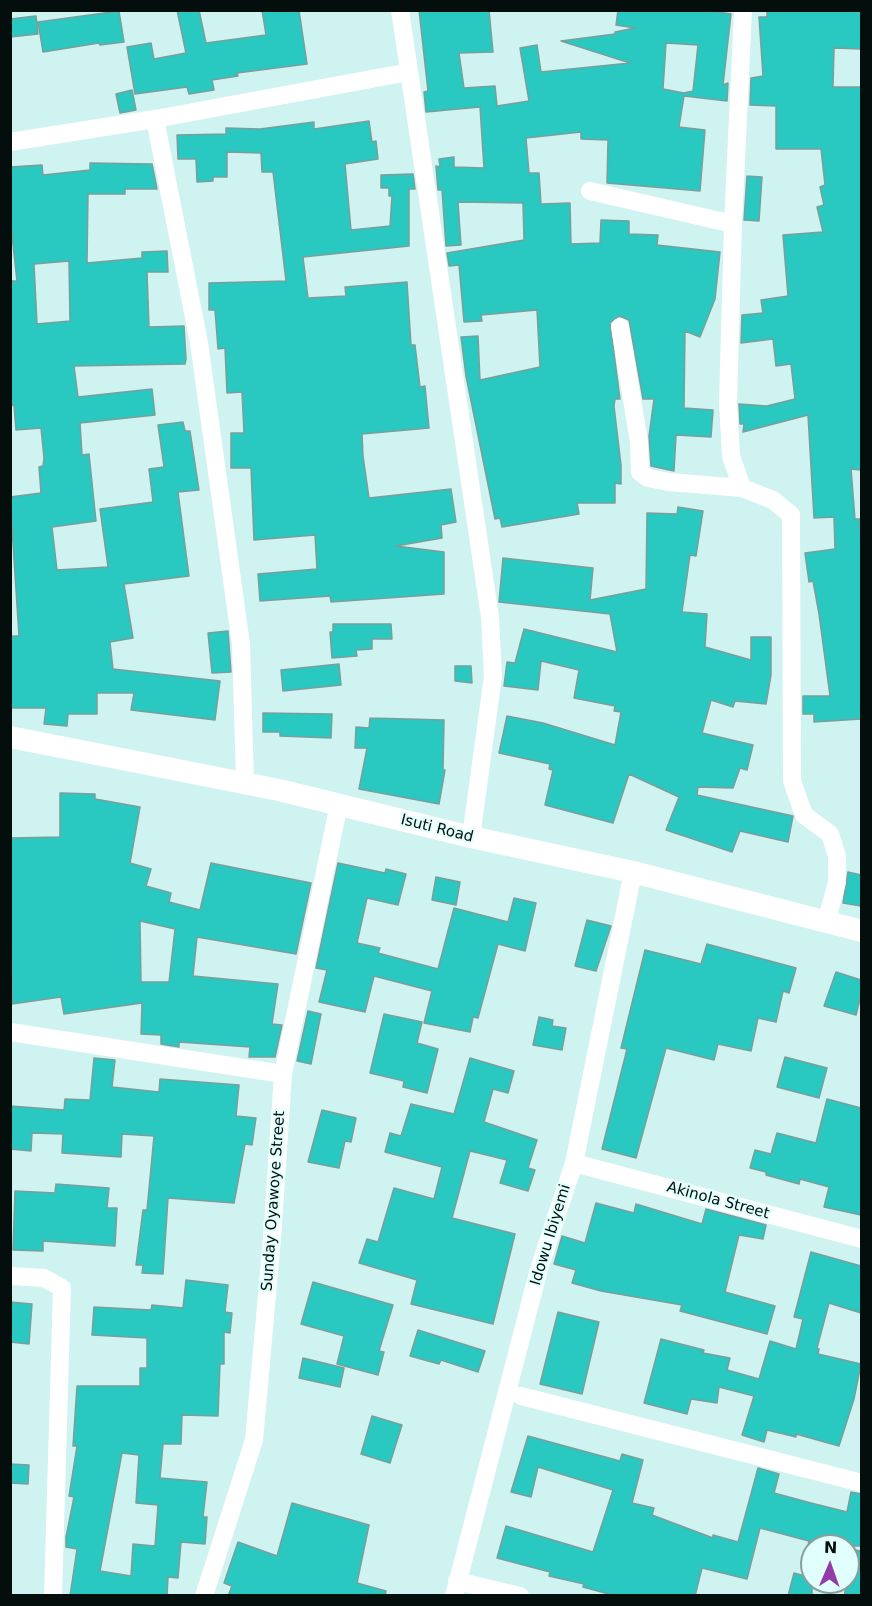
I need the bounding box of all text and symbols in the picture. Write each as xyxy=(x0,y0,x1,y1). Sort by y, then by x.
street label: Isuti Road xyxy=(399,811,475,847)
street label: Sunday Oyawoye Street xyxy=(259,1110,289,1292)
street label: Akinola Street xyxy=(665,1179,771,1223)
street label: Idowu Ibiyemi xyxy=(527,1182,575,1288)
north arrow xyxy=(800,1534,860,1594)
text: N xyxy=(824,1538,838,1557)

